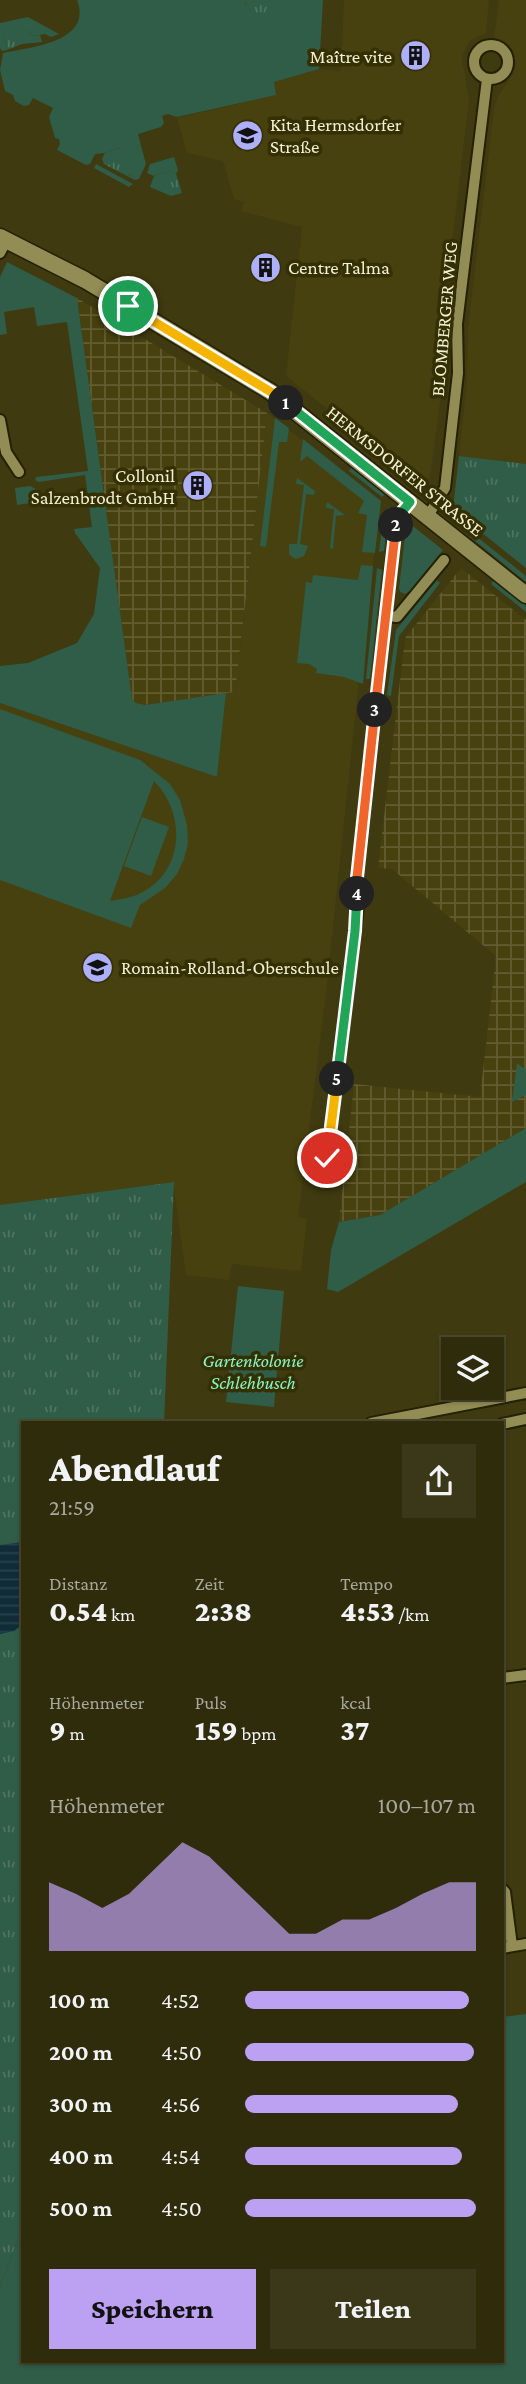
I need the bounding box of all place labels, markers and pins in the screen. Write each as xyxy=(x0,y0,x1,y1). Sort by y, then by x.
building icon: Maître vite xyxy=(398,39,432,73)
place label: Maître vite xyxy=(310,46,392,67)
place label: Kita Hermsdorfer Straße xyxy=(270,114,402,157)
school or university icon: Kita Hermsdorfer Straße xyxy=(230,118,264,152)
building icon: Centre Talma xyxy=(248,250,282,284)
place label: Centre Talma xyxy=(288,257,390,278)
pin xyxy=(98,276,158,336)
pin: 1 xyxy=(268,386,304,420)
place label: Collonil Salzenbrodt GmbH xyxy=(31,465,175,508)
building icon: Collonil Salzenbrodt GmbH xyxy=(181,469,215,503)
pin: 2 xyxy=(378,508,414,542)
pin: 3 xyxy=(358,692,392,728)
pin: 4 xyxy=(340,876,374,912)
school or university icon: Romain-Rolland-Oberschule xyxy=(81,950,115,984)
place label: Romain-Rolland-Oberschule xyxy=(121,957,339,978)
pin: 5 xyxy=(320,1062,354,1096)
pin xyxy=(297,1128,357,1188)

